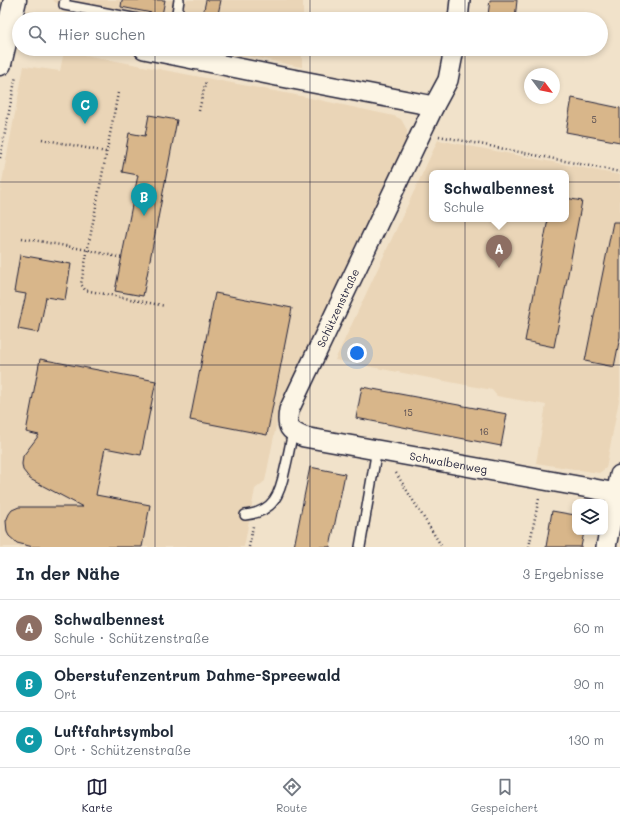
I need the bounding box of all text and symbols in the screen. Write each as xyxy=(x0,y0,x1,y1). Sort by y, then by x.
search box xyxy=(12,12,608,56)
icon: search xyxy=(26,23,48,45)
text: Hier suchen xyxy=(58,24,145,44)
north arrow xyxy=(524,68,560,104)
pin: C xyxy=(72,91,98,124)
house number: 5 xyxy=(591,114,597,125)
popup xyxy=(429,170,569,222)
text: Schwalbennest xyxy=(444,178,554,198)
pin: B xyxy=(131,183,157,216)
text: Schule xyxy=(444,198,484,215)
pin: A xyxy=(486,235,512,268)
street label: Schützenstraße xyxy=(313,266,362,350)
your location xyxy=(347,343,367,363)
house number: 15 xyxy=(403,407,413,418)
house number: 16 xyxy=(479,426,489,437)
street label: Schwalbenweg xyxy=(408,448,489,477)
map controls xyxy=(572,499,608,535)
button: layers xyxy=(572,499,608,535)
text: In der Nähe xyxy=(16,562,120,584)
text: 3 Ergebnisse xyxy=(523,565,604,582)
text: Schwalbennest xyxy=(54,609,165,629)
text: A xyxy=(24,619,34,636)
text: 60 m xyxy=(574,619,604,636)
text: Schule · Schützenstraße xyxy=(54,629,209,646)
text: Oberstufenzentrum Dahme-Spreewald xyxy=(54,665,340,685)
text: B xyxy=(25,675,33,692)
text: 90 m xyxy=(574,675,604,692)
text: Ort xyxy=(54,685,77,702)
text: Luftfahrtsymbol xyxy=(54,721,174,741)
text: C xyxy=(24,731,34,748)
text: 130 m xyxy=(568,731,604,748)
text: Ort · Schützenstraße xyxy=(54,741,191,758)
tab: Karte xyxy=(82,776,113,815)
tab: Route xyxy=(276,776,307,815)
tab: Gespeichert xyxy=(471,776,538,815)

